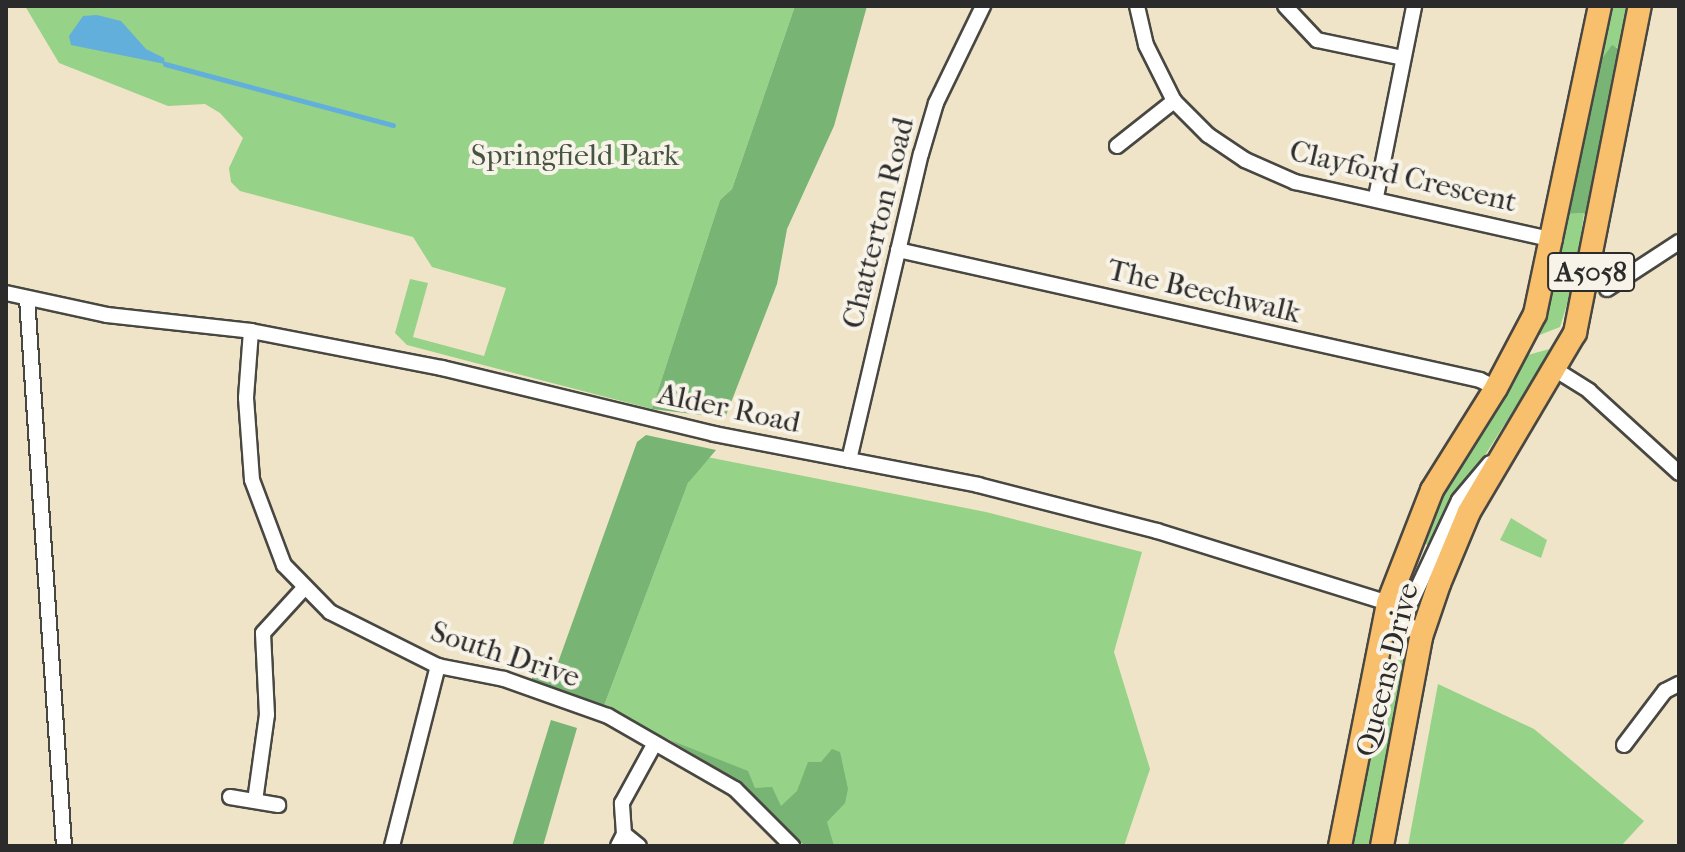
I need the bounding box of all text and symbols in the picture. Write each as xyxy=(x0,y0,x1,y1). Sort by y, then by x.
street label: Chatterton Road xyxy=(835,114,923,332)
street label: Clayford Crescent xyxy=(1286,133,1520,221)
park label: Springfield Park xyxy=(471,138,679,174)
road number: A5058 xyxy=(1547,248,1635,296)
street label: The Beechwalk xyxy=(1104,252,1304,332)
street label: Alder Road xyxy=(654,376,804,442)
street label: Queens Drive xyxy=(1349,579,1427,761)
street label: South Drive xyxy=(426,614,584,696)

